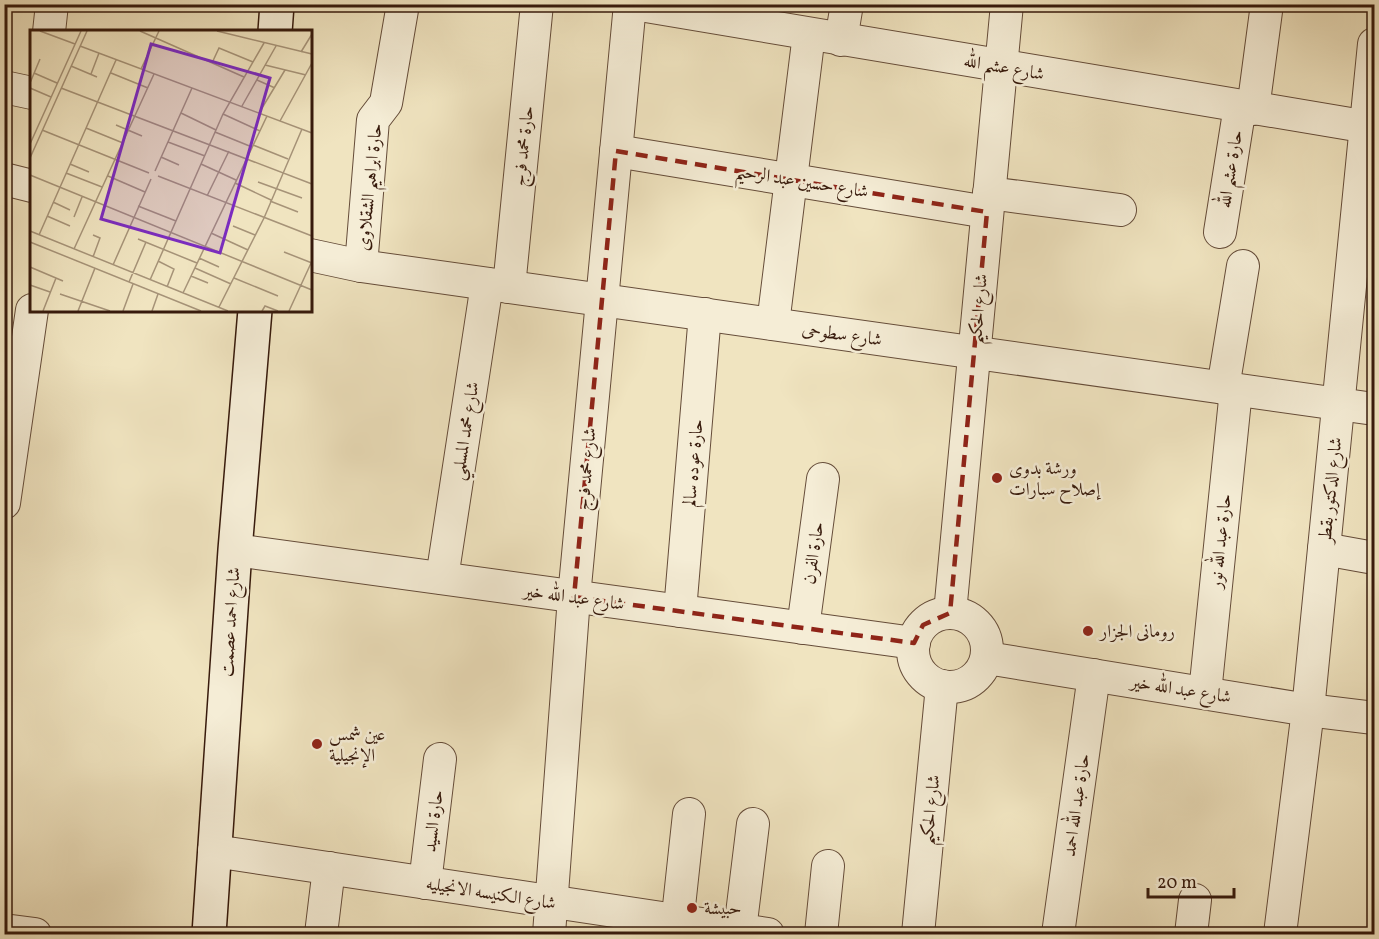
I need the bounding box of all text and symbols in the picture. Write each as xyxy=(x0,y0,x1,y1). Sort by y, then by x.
inset map xyxy=(30,30,312,312)
street label: شارع عشم الله xyxy=(961,46,1046,92)
street label: حارة محمد فرج xyxy=(508,105,543,188)
street label: حارة ابراهيم الشقلاوى xyxy=(351,122,394,253)
street label: حارة عشم الله xyxy=(1210,128,1254,211)
street label: شارع حسين عبد الرحيم xyxy=(733,160,870,209)
street label: شارع الحكيم xyxy=(964,273,999,346)
street label: شارع سطوحى xyxy=(800,317,884,354)
street label: شارع محمد المسلمي xyxy=(446,380,490,483)
street label: حارة عوده سالم xyxy=(678,418,713,508)
street label: شارع محمد فرج xyxy=(571,426,606,512)
street label: شارع الدكتور بقطر xyxy=(1313,436,1350,546)
place label: ورشة بدوى إصلاح سبارات xyxy=(1009,457,1101,505)
marker: ورشة بدوى إصلاح سبارات xyxy=(990,471,1004,485)
street label: حارة عبد الله نور xyxy=(1201,492,1239,592)
street label: حارة الفرن xyxy=(798,520,831,586)
street label: شارع احمد عصمت xyxy=(215,566,249,678)
street label: شارع عبد الله خير xyxy=(520,576,626,619)
place label: رومانى الجزار xyxy=(1098,620,1175,645)
marker: رومانى الجزار xyxy=(1081,624,1095,638)
street label: شارع عبد الله خير xyxy=(1127,667,1233,712)
place label: عين شمس الإنجيلية xyxy=(329,723,385,769)
marker: عين شمس الإنجيلية xyxy=(310,737,324,751)
street label: حارة عبد الله احمد xyxy=(1055,752,1097,858)
street label: شارع الحكيم xyxy=(915,774,952,847)
street label: حارة السيد xyxy=(418,789,451,854)
scale bar xyxy=(1148,861,1234,899)
text: 20 m xyxy=(1157,871,1197,896)
street label: شارع الكنيسه الانجيليه xyxy=(424,872,558,918)
place label: حبيشة xyxy=(704,897,742,922)
marker: حبيشة xyxy=(685,901,699,915)

